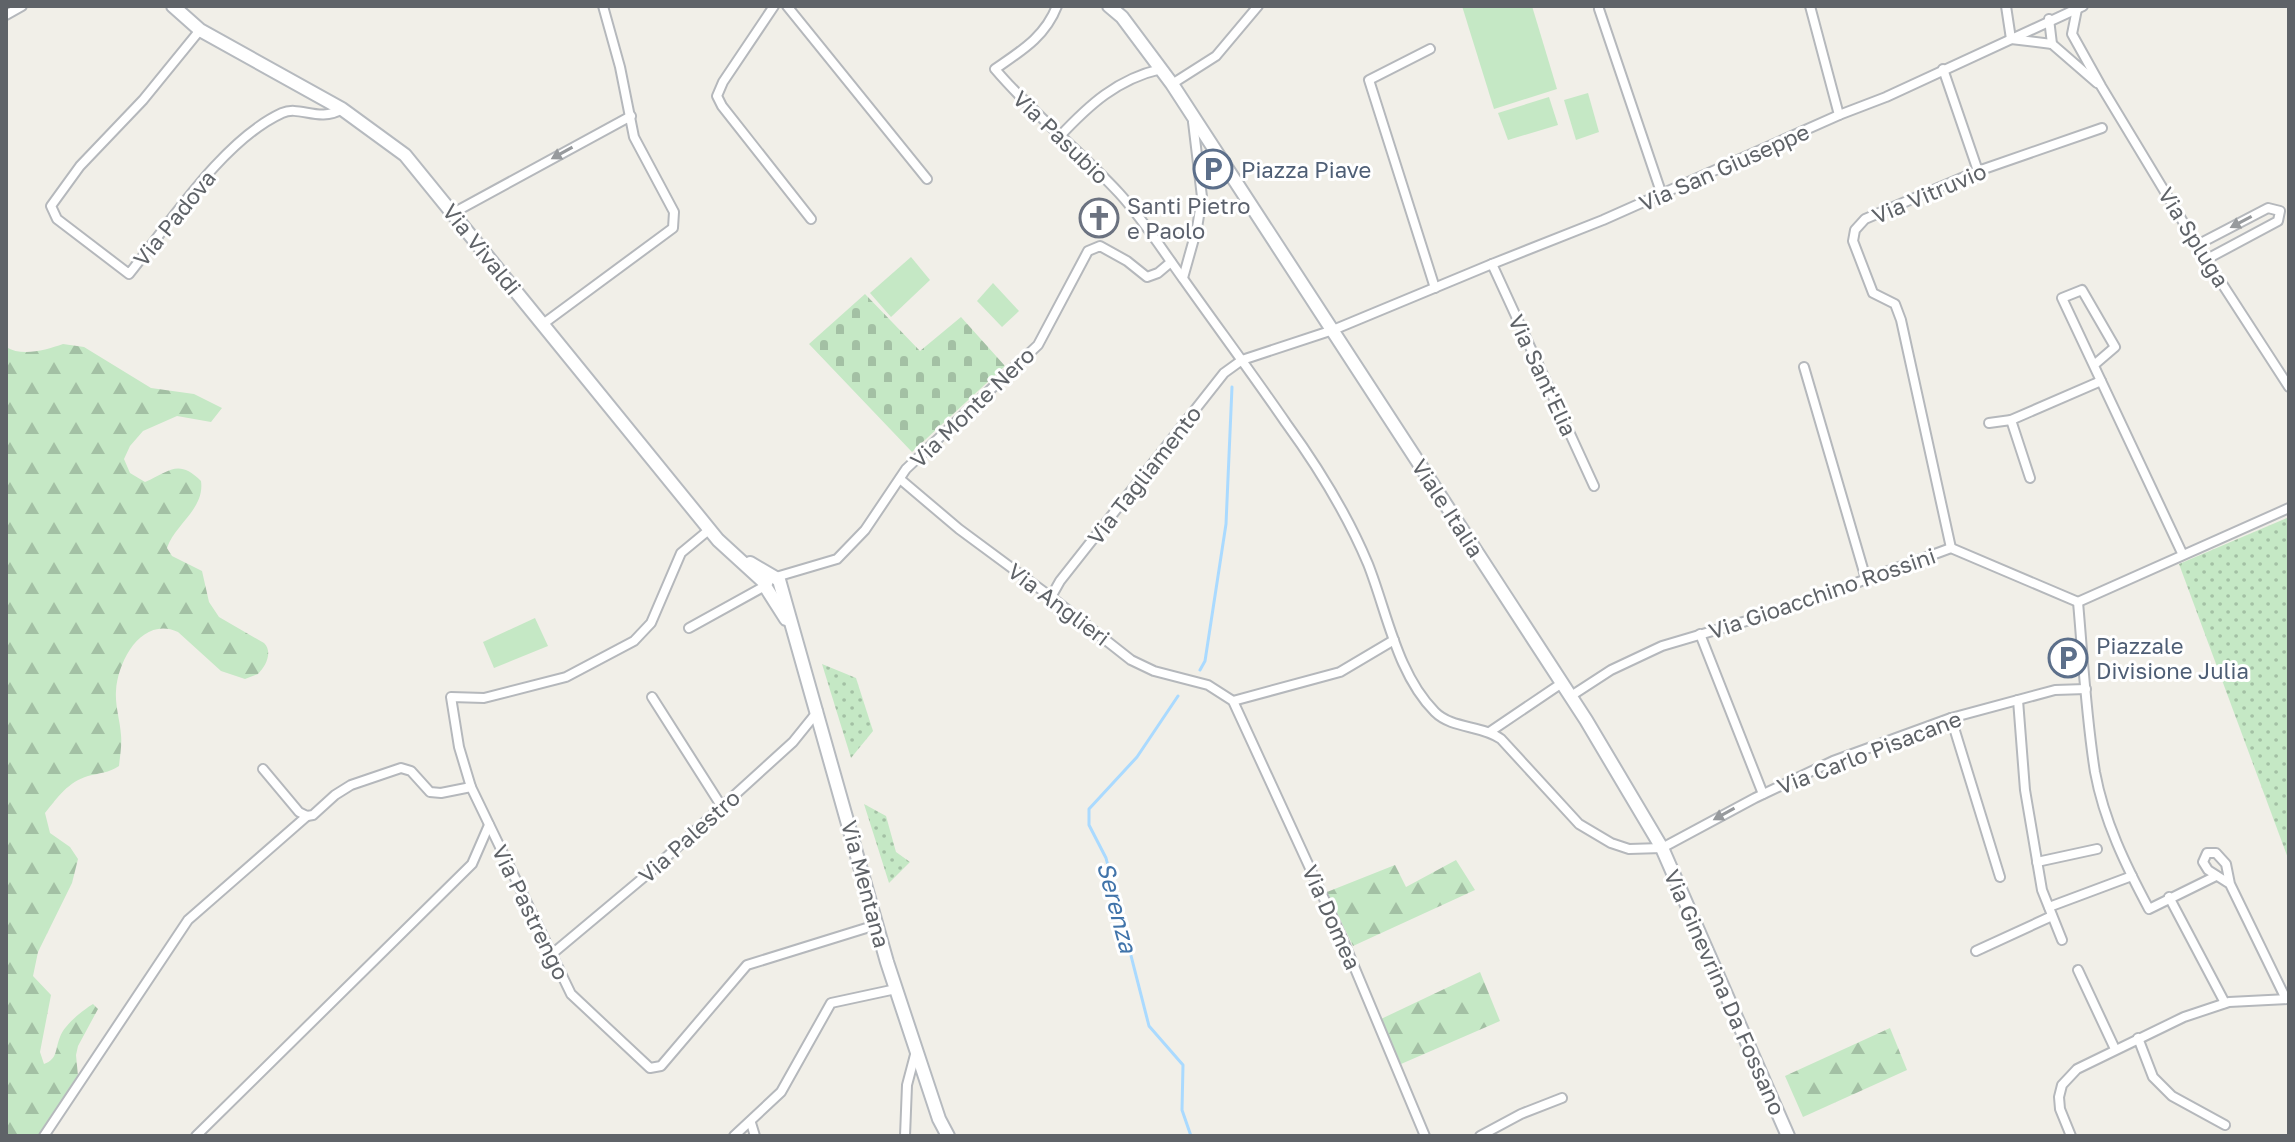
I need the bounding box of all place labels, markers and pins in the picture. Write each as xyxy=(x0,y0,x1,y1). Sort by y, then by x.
parking icon: Piazza Piave xyxy=(1192,148,1234,190)
place label: Piazza Piave xyxy=(1241,156,1371,183)
place label: Santi Pietro e Paolo xyxy=(1127,192,1250,244)
church icon: Santi Pietro e Paolo xyxy=(1078,197,1120,239)
place label: Piazzale Divisione Julia xyxy=(2096,632,2249,684)
parking icon: Piazzale Divisione Julia xyxy=(2047,637,2089,679)

